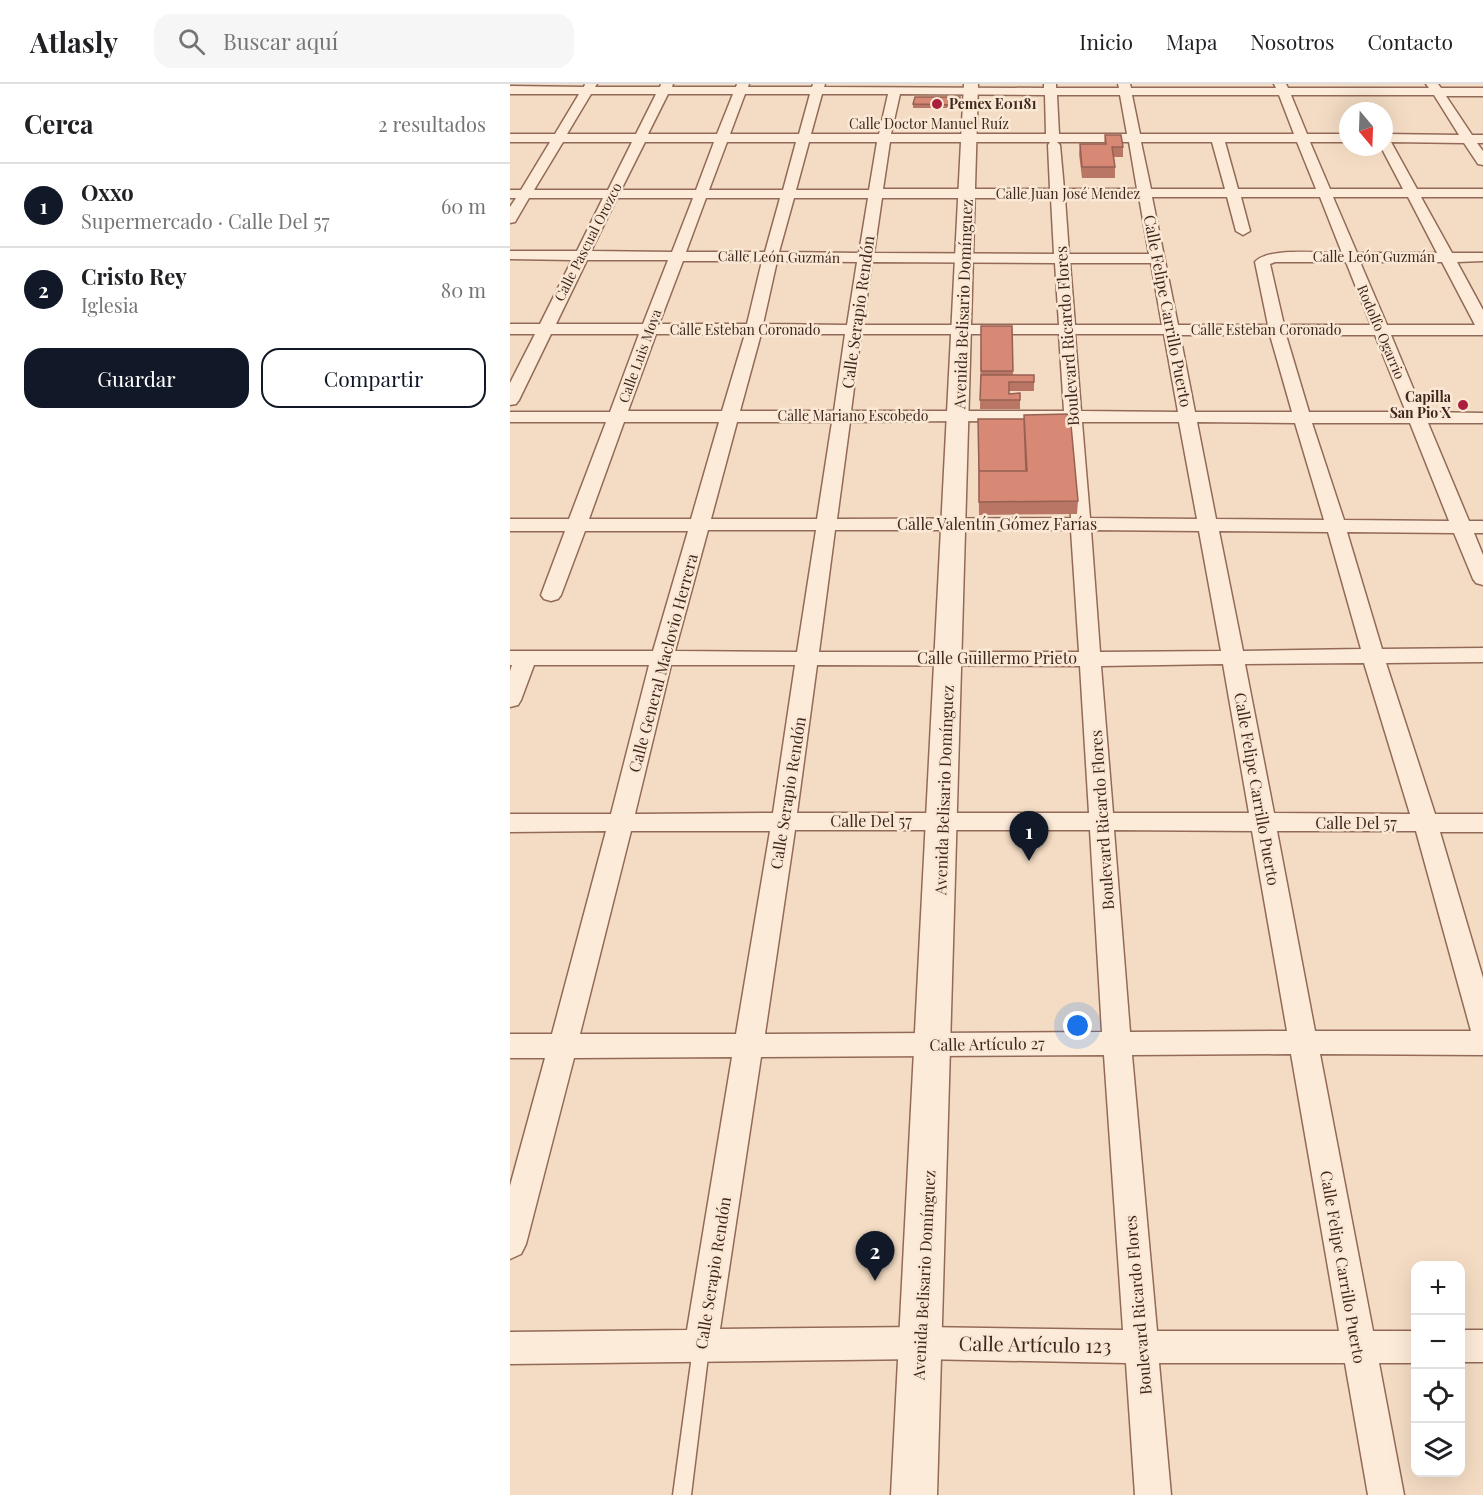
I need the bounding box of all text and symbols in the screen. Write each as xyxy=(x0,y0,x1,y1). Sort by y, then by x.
search box xyxy=(154,14,574,68)
text: Atlasly xyxy=(30,23,118,60)
icon: search xyxy=(175,25,208,58)
text: Buscar aquí xyxy=(223,26,338,56)
text: Inicio xyxy=(1079,27,1133,55)
text: Mapa xyxy=(1166,27,1217,55)
text: Nosotros xyxy=(1250,27,1334,55)
text: Contacto xyxy=(1367,27,1453,55)
place label: Pemex E01181 xyxy=(949,94,1037,113)
marker: Pemex E01181 xyxy=(930,97,944,111)
north arrow xyxy=(1339,102,1393,156)
text: Cerca xyxy=(24,106,93,141)
text: 2 resultados xyxy=(378,110,486,137)
street label: Calle Doctor Manuel Ruíz xyxy=(849,114,1009,133)
text: Oxxo xyxy=(81,177,134,207)
street label: Calle Pascual Orozco xyxy=(549,179,626,304)
street label: Calle Juan José Mendez xyxy=(996,184,1141,203)
text: 1 xyxy=(40,192,47,219)
text: 60 m xyxy=(441,192,486,219)
street label: Avenida Belisario Domínguez xyxy=(948,198,977,410)
text: Supermercado · Calle Del 57 xyxy=(81,207,330,234)
street label: Calle Felipe Carrillo Puerto xyxy=(1140,213,1197,409)
street label: Calle Serapio Rendón xyxy=(836,234,879,390)
street label: Boulevard Ricardo Flores xyxy=(1050,245,1083,427)
street label: Calle León Guzmán xyxy=(718,246,841,267)
street label: Calle León Guzmán xyxy=(1313,247,1436,266)
text: Cristo Rey xyxy=(81,261,187,291)
text: 2 xyxy=(38,276,49,303)
text: 80 m xyxy=(441,276,486,303)
street label: Rodolfo Ogarrio xyxy=(1353,282,1410,382)
text: Iglesia xyxy=(81,291,139,318)
street label: Calle Luis Moya xyxy=(614,306,665,405)
street label: Calle Esteban Coronado xyxy=(670,320,821,339)
street label: Calle Esteban Coronado xyxy=(1191,320,1342,339)
button: Guardar xyxy=(24,348,249,408)
button: Compartir xyxy=(261,348,486,408)
place label: Capilla San Pio X xyxy=(1390,387,1452,422)
marker: Capilla San Pio X xyxy=(1456,398,1470,412)
street label: Calle Mariano Escobedo xyxy=(778,406,929,425)
street label: Calle Valentín Gómez Farías xyxy=(897,513,1097,534)
street label: Calle General Maclovio Herrera xyxy=(623,551,702,775)
street label: Calle Guillermo Prieto xyxy=(917,647,1077,668)
street label: Avenida Belisario Domínguez xyxy=(929,684,958,896)
street label: Calle Felipe Carrillo Puerto xyxy=(1230,691,1285,887)
street label: Calle Serapio Rendón xyxy=(765,715,810,871)
street label: Boulevard Ricardo Flores xyxy=(1085,729,1118,911)
street label: Calle Del 57 xyxy=(830,810,912,831)
pin: 1 xyxy=(1010,812,1048,861)
street label: Calle Del 57 xyxy=(1315,812,1397,833)
your location xyxy=(1063,1011,1092,1040)
street label: Calle Artículo 27 xyxy=(929,1032,1045,1055)
street label: Avenida Belisario Domínguez xyxy=(907,1169,940,1382)
street label: Calle Felipe Carrillo Puerto xyxy=(1316,1169,1371,1365)
street label: Calle Serapio Rendón xyxy=(690,1195,735,1351)
street label: Boulevard Ricardo Flores xyxy=(1119,1214,1156,1396)
pin: 2 xyxy=(856,1232,895,1281)
map controls xyxy=(1411,1261,1465,1477)
button: + xyxy=(1411,1261,1465,1315)
button: − xyxy=(1411,1315,1465,1369)
street label: Calle Artículo 123 xyxy=(958,1329,1112,1358)
button: locate xyxy=(1411,1369,1465,1423)
button: layers xyxy=(1411,1423,1465,1477)

